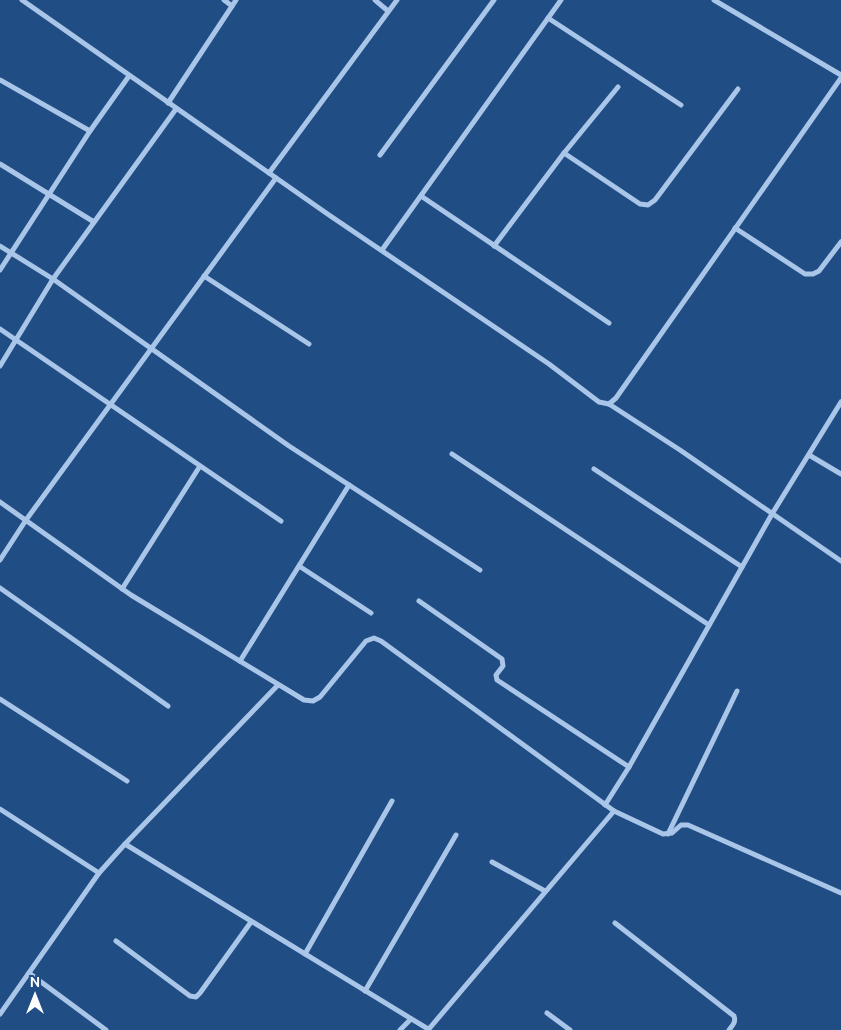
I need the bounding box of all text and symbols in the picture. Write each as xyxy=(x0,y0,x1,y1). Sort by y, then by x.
north arrow xyxy=(10,970,60,1020)
text: N xyxy=(30,974,40,990)

